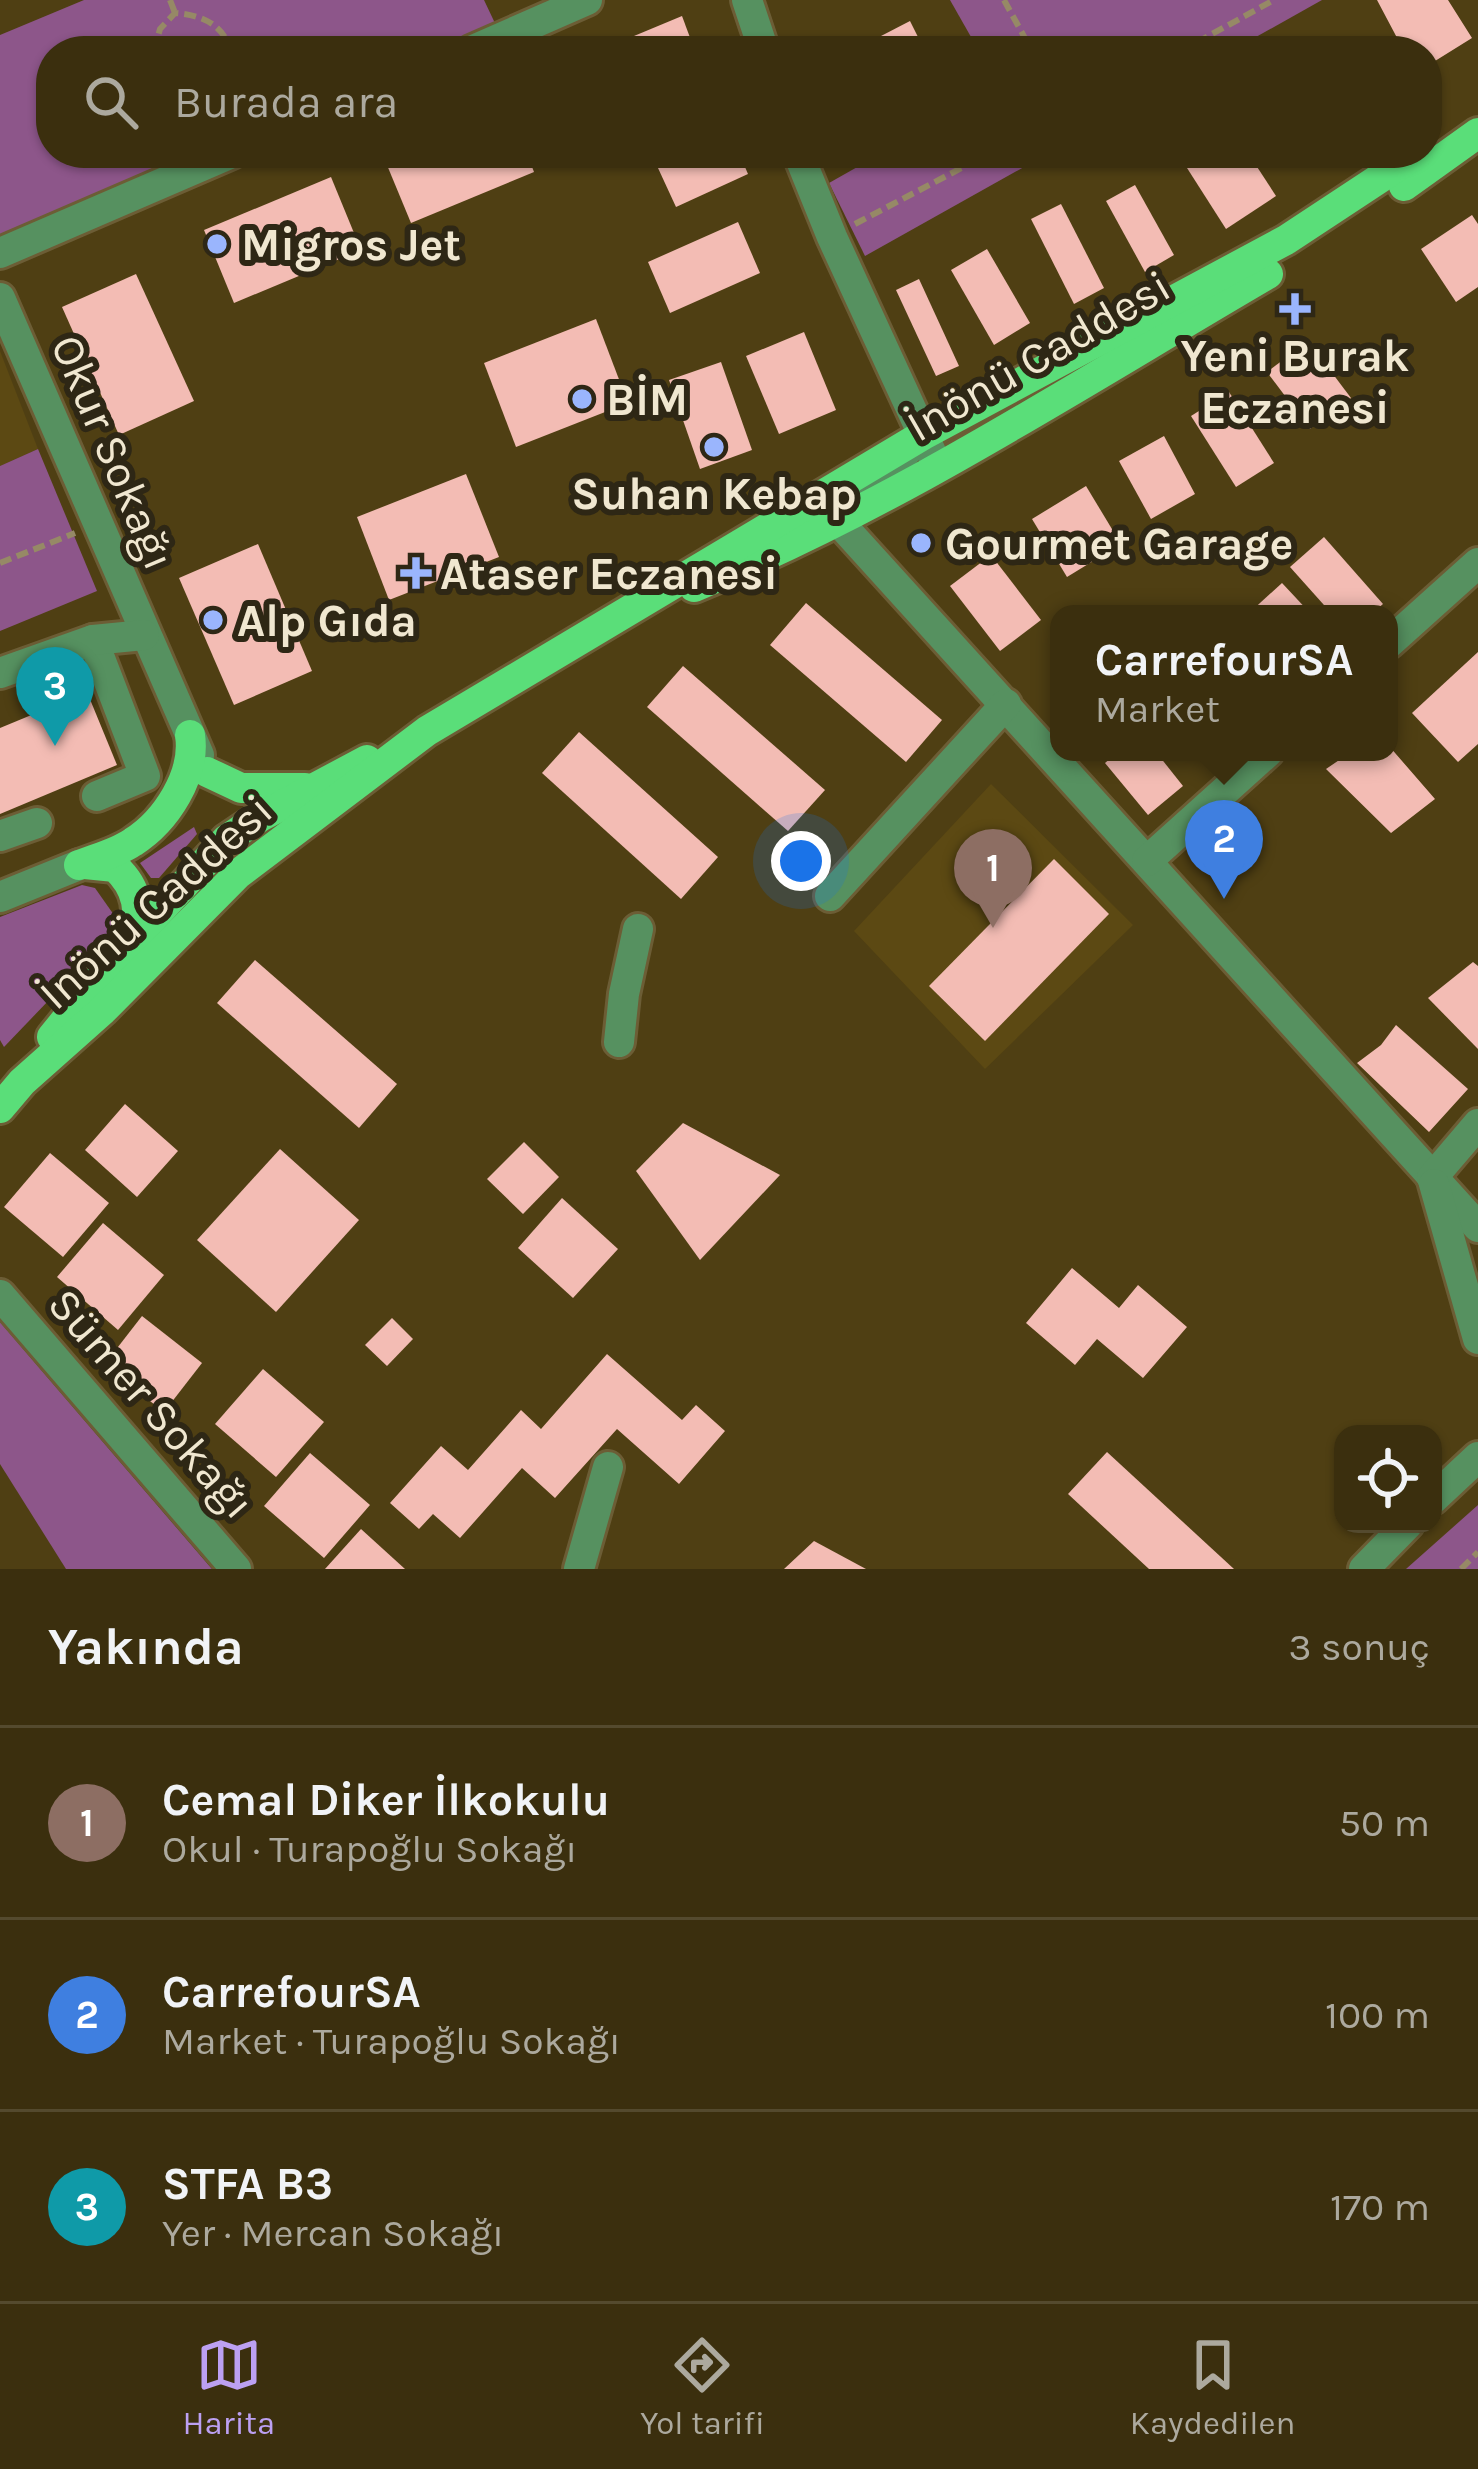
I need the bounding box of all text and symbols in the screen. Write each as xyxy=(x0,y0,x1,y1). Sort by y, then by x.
search box xyxy=(36,36,1442,168)
icon: search xyxy=(78,69,144,135)
text: Burada ara xyxy=(174,76,398,128)
place label: Migros Jet xyxy=(241,219,461,272)
marker: Migros Jet xyxy=(204,231,230,257)
street label: İnönü Caddesi xyxy=(898,260,1179,452)
marker: Yeni Burak Eczanesi xyxy=(1282,296,1308,322)
street label: Okur Sokağı xyxy=(40,327,186,578)
place label: Yeni Burak Eczanesi xyxy=(1181,330,1409,434)
place label: BİM xyxy=(606,374,688,426)
marker: BİM xyxy=(569,386,595,412)
marker: Suhan Kebap xyxy=(701,434,727,460)
place label: Suhan Kebap xyxy=(571,468,857,520)
place label: Gourmet Garage xyxy=(945,518,1293,571)
marker: Gourmet Garage xyxy=(908,530,934,556)
place label: Ataser Eczanesi xyxy=(440,548,778,600)
marker: Ataser Eczanesi xyxy=(403,560,429,586)
place label: Alp Gıda xyxy=(237,595,417,647)
popup xyxy=(1050,605,1398,761)
marker: Alp Gıda xyxy=(200,607,226,633)
text: CarrefourSA xyxy=(1095,634,1353,686)
pin: 3 xyxy=(16,647,94,746)
text: Market xyxy=(1095,686,1220,732)
street label: İnönü Caddesi xyxy=(29,784,283,1020)
pin: 2 xyxy=(1185,800,1263,899)
pin: 1 xyxy=(954,829,1032,928)
your location xyxy=(771,831,831,891)
street label: Sümer Sokağı xyxy=(37,1278,265,1530)
map controls xyxy=(1334,1425,1442,1533)
button: locate xyxy=(1334,1425,1442,1533)
text: Yakında xyxy=(48,1617,244,1677)
text: 3 sonuç xyxy=(1289,1624,1430,1670)
text: Cemal Diker İlkokulu xyxy=(162,1774,610,1826)
text: 1 xyxy=(80,1800,94,1846)
text: 50 m xyxy=(1339,1800,1430,1846)
text: Okul · Turapoğlu Sokağı xyxy=(162,1826,577,1872)
text: CarrefourSA xyxy=(162,1966,421,2018)
text: 2 xyxy=(75,1992,99,2038)
text: 100 m xyxy=(1325,1992,1430,2038)
text: Market · Turapoğlu Sokağı xyxy=(162,2018,621,2064)
text: STFA B3 xyxy=(162,2158,333,2210)
text: 3 xyxy=(75,2184,99,2230)
text: 170 m xyxy=(1330,2184,1430,2230)
text: Yer · Mercan Sokağı xyxy=(162,2210,504,2256)
tab: Harita xyxy=(183,2332,275,2442)
tab: Yol tarifi xyxy=(640,2332,765,2442)
tab: Kaydedilen xyxy=(1130,2332,1295,2442)

